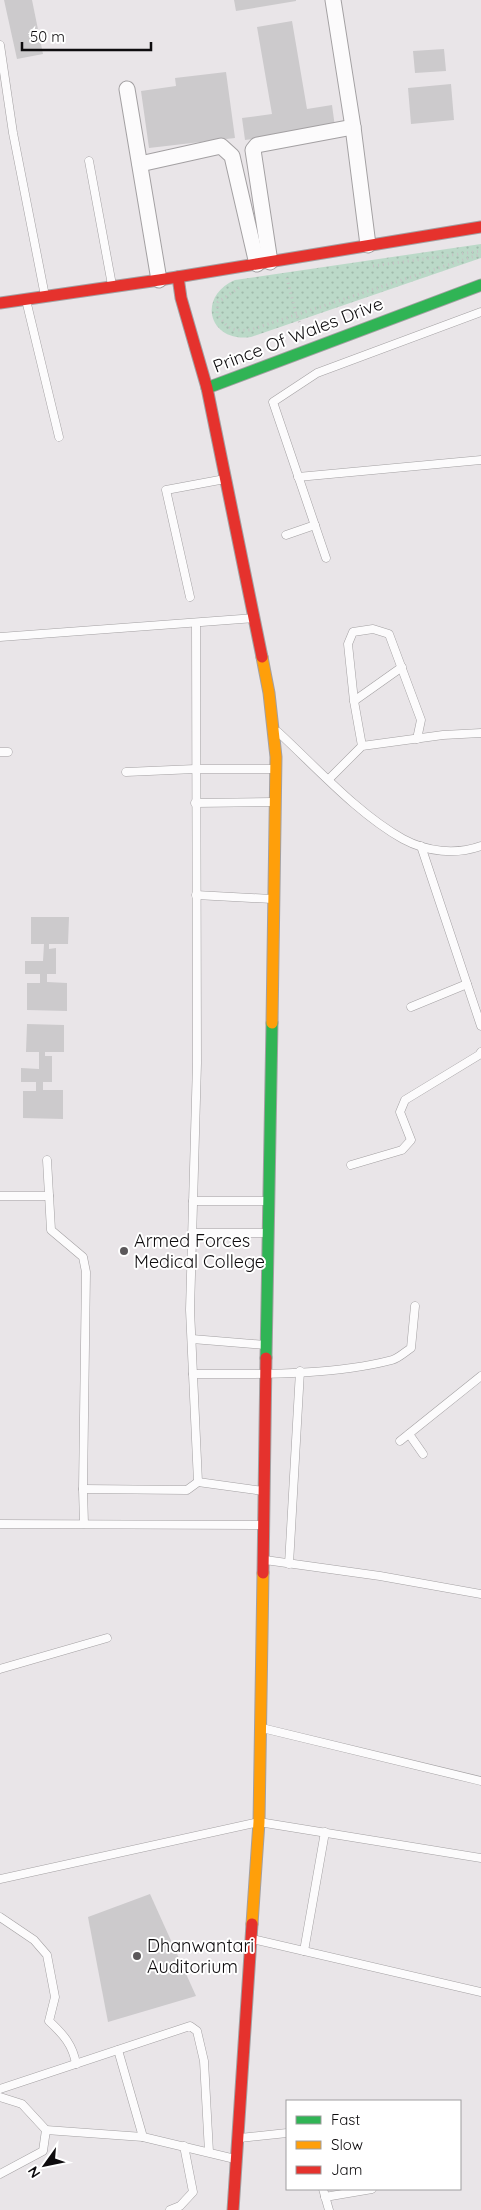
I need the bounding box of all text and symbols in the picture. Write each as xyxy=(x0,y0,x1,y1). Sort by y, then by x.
scale bar xyxy=(22,20,151,52)
text: 50 m xyxy=(30,27,65,46)
street label: Prince Of Wales Drive xyxy=(209,291,386,378)
place label: Armed Forces Medical College xyxy=(134,1229,265,1273)
marker: Armed Forces Medical College xyxy=(118,1245,130,1257)
place label: Dhanwantari Auditorium xyxy=(147,1934,254,1978)
marker: Dhanwantari Auditorium xyxy=(131,1950,143,1962)
legend xyxy=(286,2100,461,2190)
text: Fast xyxy=(331,2110,360,2129)
text: Slow xyxy=(331,2135,363,2154)
north arrow xyxy=(20,2140,70,2190)
text: Jam xyxy=(331,2160,362,2179)
text: N xyxy=(24,2163,44,2181)

